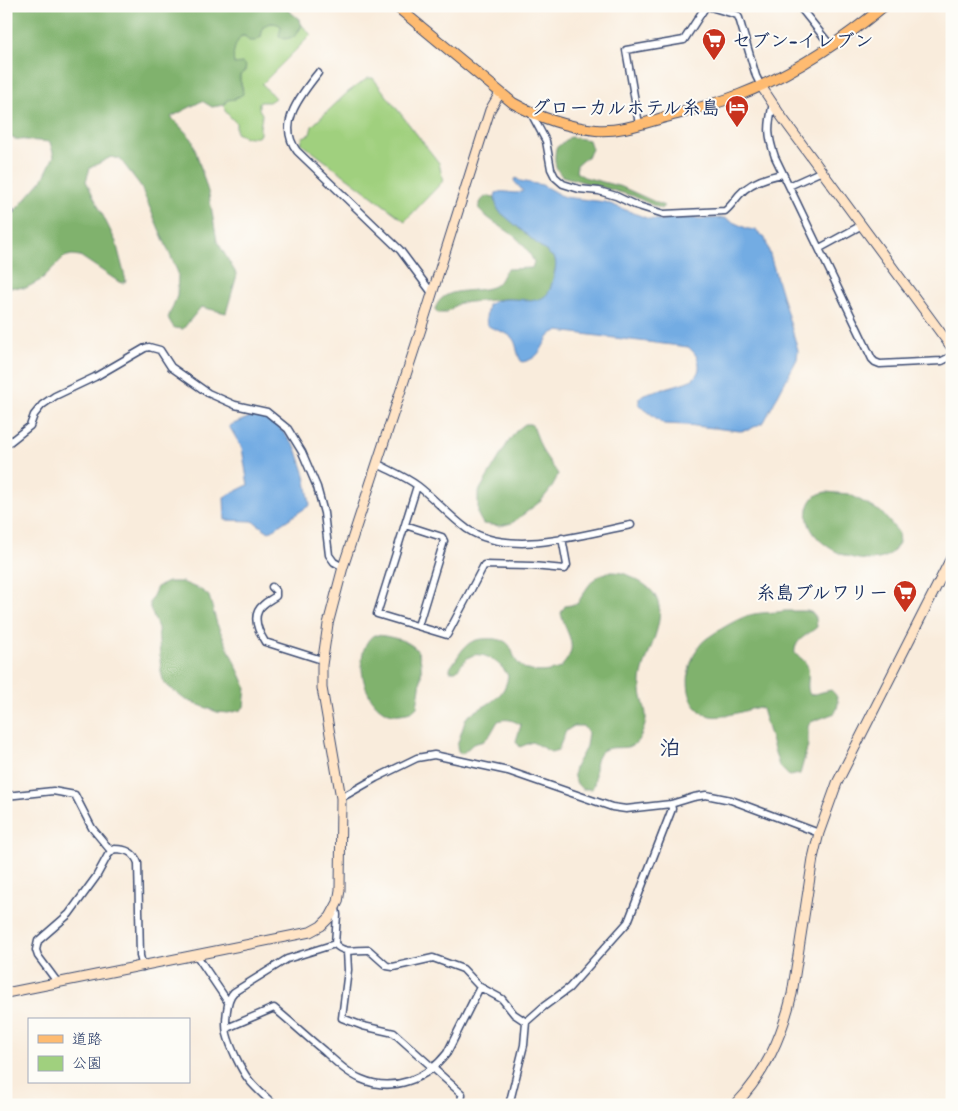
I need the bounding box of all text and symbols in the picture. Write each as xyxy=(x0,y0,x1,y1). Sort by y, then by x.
supermarket icon: セブン-イレブン xyxy=(701,27,727,61)
place label: セブン-イレブン xyxy=(732,29,874,54)
hotel icon: グローカルホテル糸島 xyxy=(724,94,750,128)
place label: グローカルホテル糸島 xyxy=(531,96,720,121)
supermarket icon: 糸島ブルワリー xyxy=(892,579,918,613)
place label: 糸島ブルワリー xyxy=(756,581,888,606)
district label: 泊 xyxy=(660,735,681,763)
legend xyxy=(28,1018,190,1084)
text: 道路 xyxy=(72,1030,102,1050)
text: 公園 xyxy=(72,1054,102,1074)

